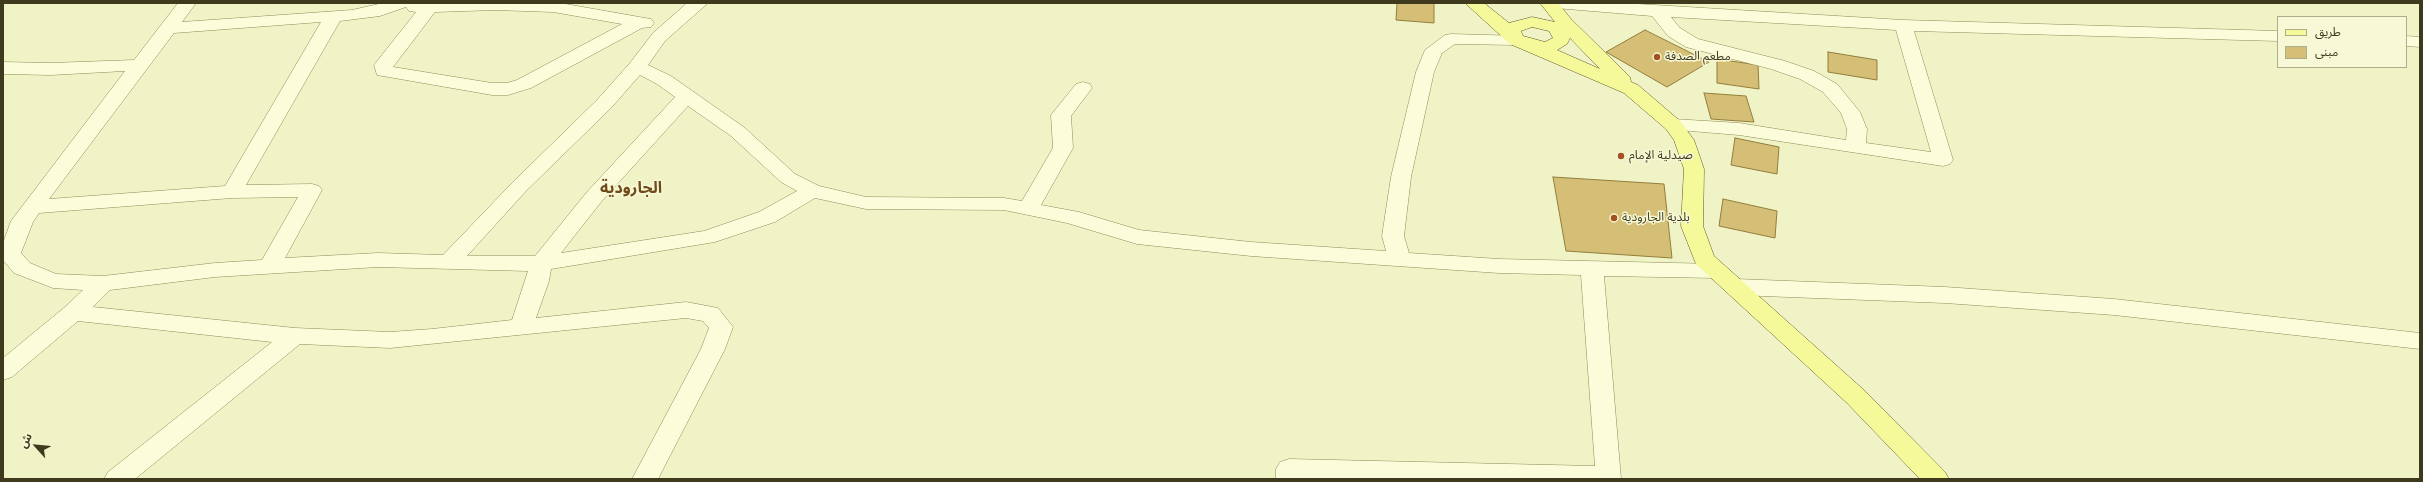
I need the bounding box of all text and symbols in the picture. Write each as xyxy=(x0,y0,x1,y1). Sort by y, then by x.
legend xyxy=(2277,16,2407,68)
text: طريق xyxy=(2315,24,2341,39)
text: مبنى xyxy=(2315,44,2338,59)
place label: مطعم الصدفة xyxy=(1665,50,1731,64)
marker: مطعم الصدفة xyxy=(1652,52,1662,62)
place label: صيدلية الإمام xyxy=(1629,149,1693,163)
marker: صيدلية الإمام xyxy=(1616,151,1626,161)
district label: الجارودية xyxy=(600,178,662,198)
place label: بلدية الجارودية xyxy=(1622,211,1690,225)
marker: بلدية الجارودية xyxy=(1609,213,1619,223)
north arrow xyxy=(16,426,56,466)
text: ش xyxy=(16,431,35,450)

